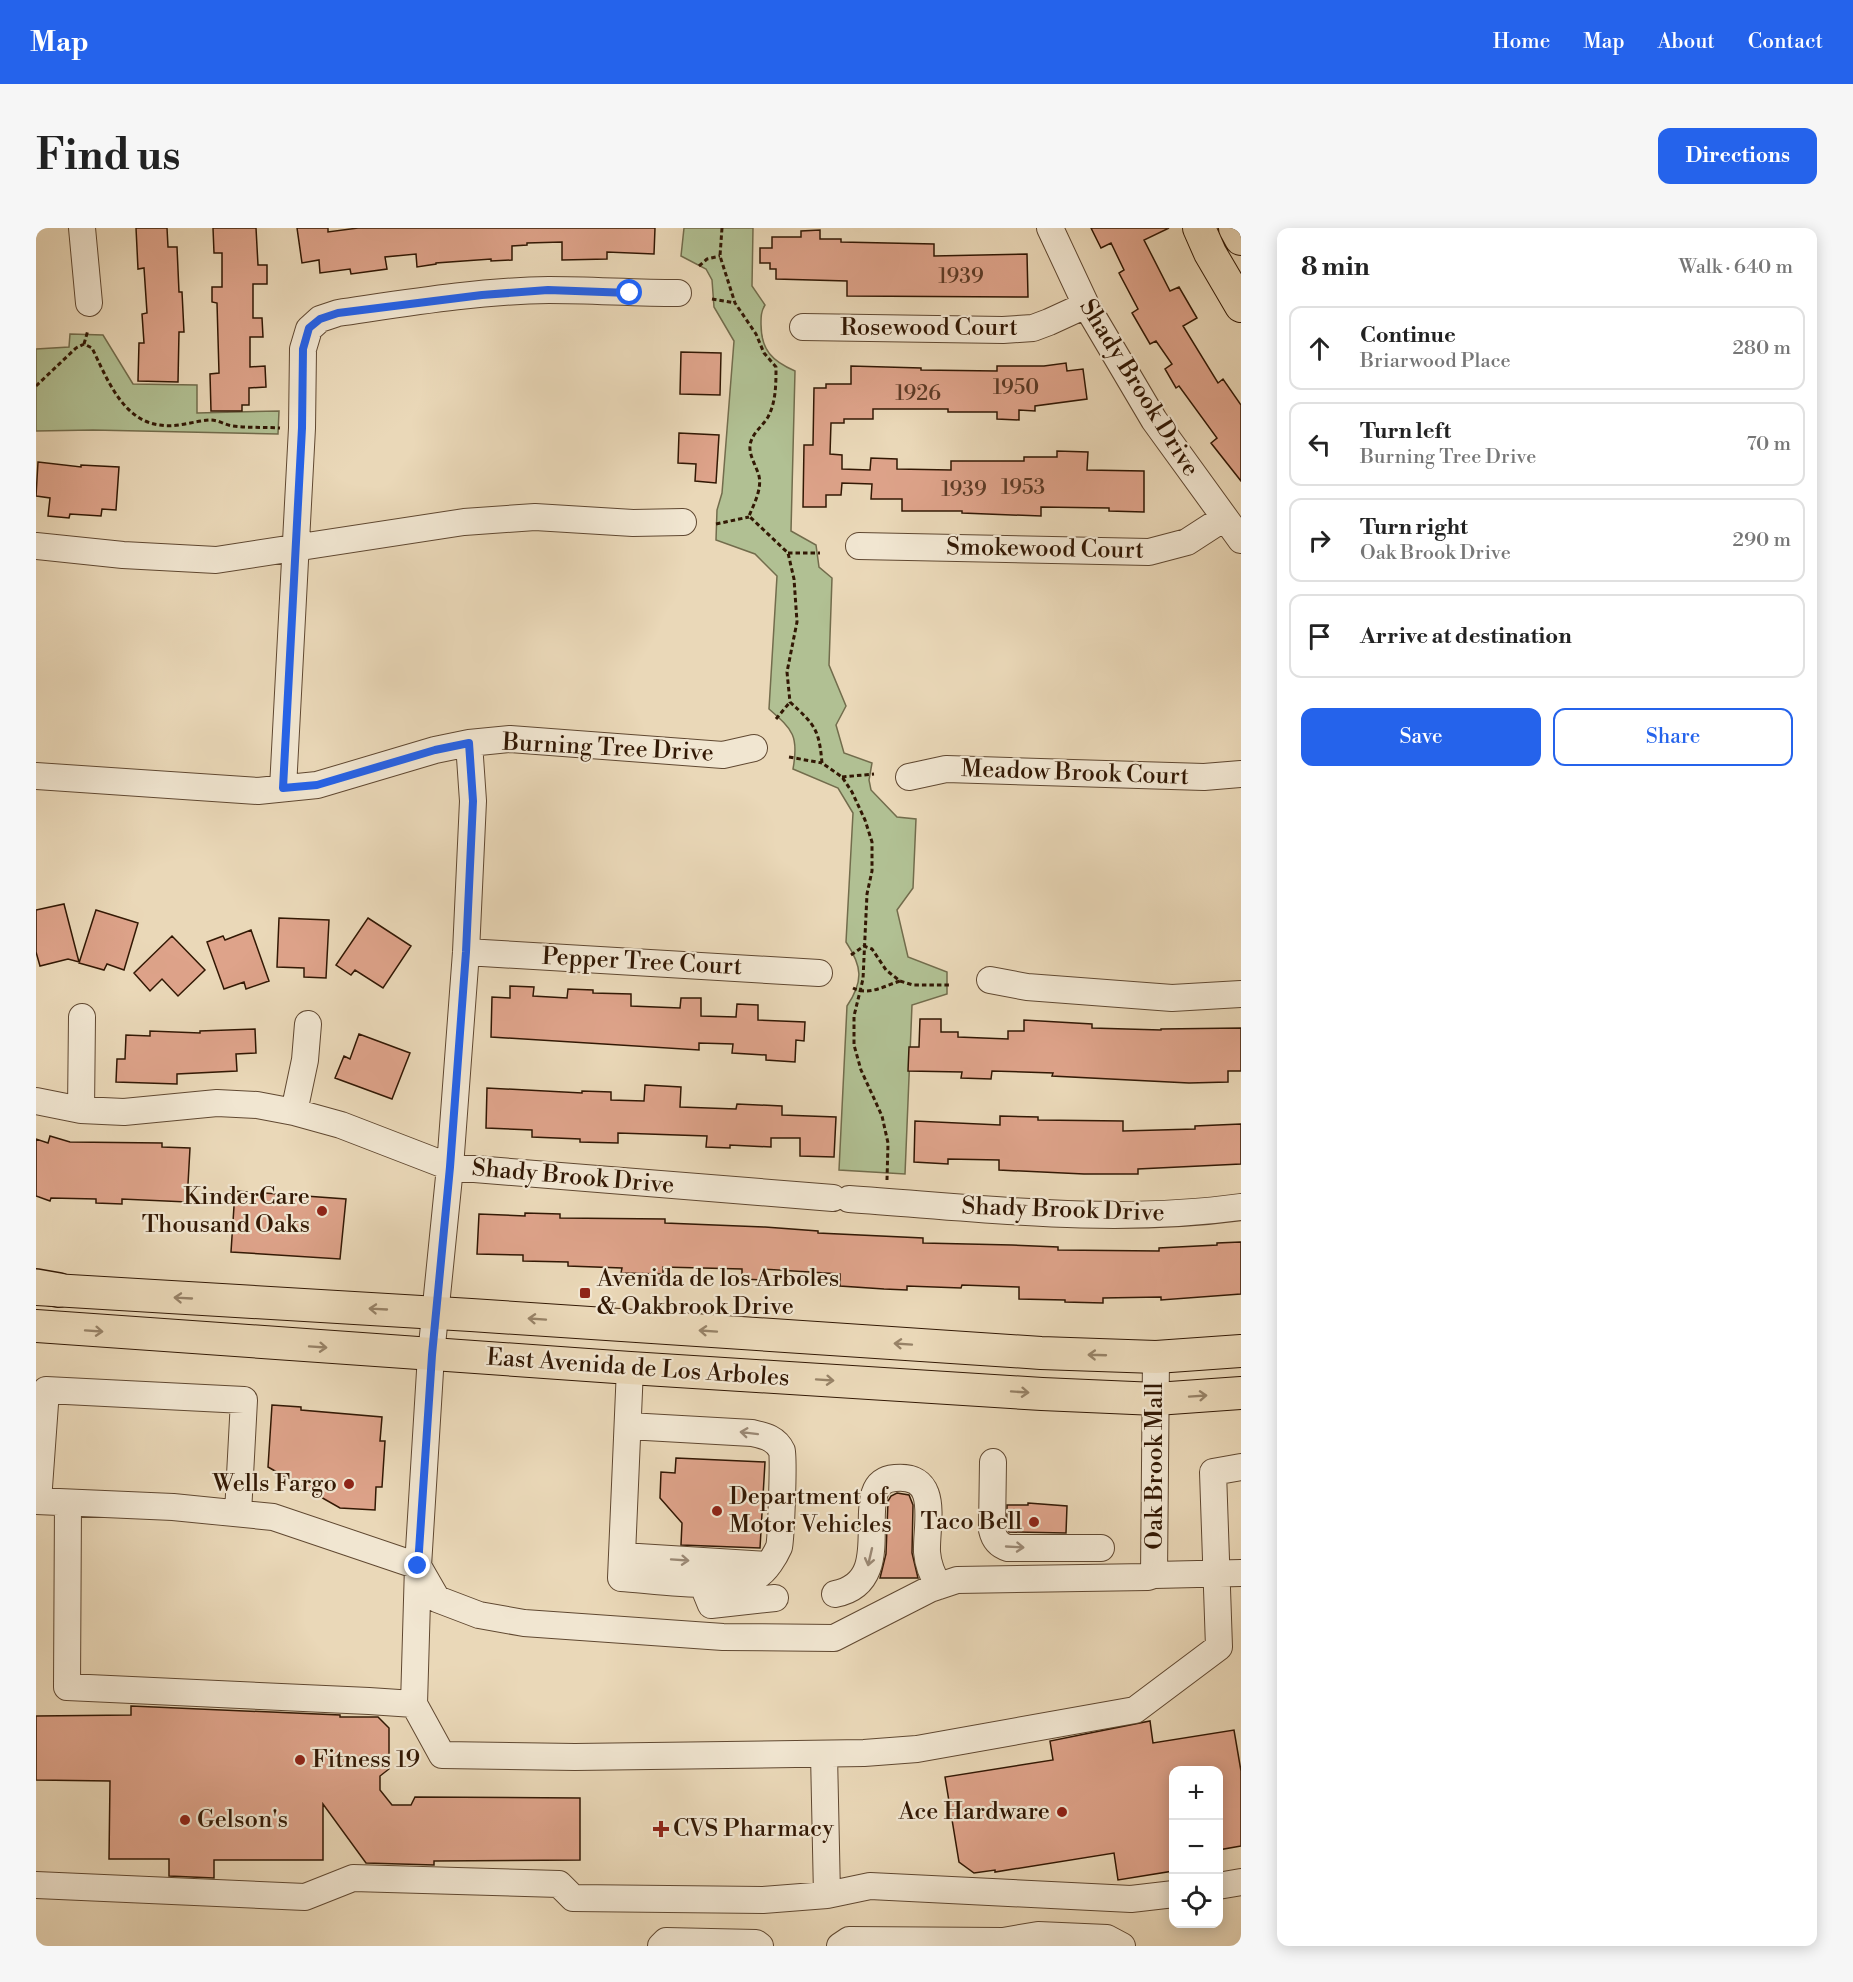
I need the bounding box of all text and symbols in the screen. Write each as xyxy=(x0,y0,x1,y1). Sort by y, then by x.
text: Map xyxy=(30,25,89,60)
text: Home xyxy=(1493,29,1550,55)
text: Map xyxy=(1583,29,1625,55)
text: About xyxy=(1658,29,1715,55)
text: Contact xyxy=(1748,29,1823,55)
button: Directions xyxy=(1658,128,1817,184)
text: Find us xyxy=(36,130,180,183)
text: 8 min xyxy=(1301,251,1370,283)
text: Walk · 640 m xyxy=(1679,255,1793,280)
house number: 1939 xyxy=(938,264,984,290)
route start xyxy=(616,279,642,305)
street label: Shady Brook Drive xyxy=(1072,294,1206,482)
street label: Rosewood Court xyxy=(840,313,1018,343)
text: Continue xyxy=(1360,322,1456,349)
icon: ahead xyxy=(1303,332,1336,365)
text: 280 m xyxy=(1732,336,1791,361)
text: Briarwood Place xyxy=(1360,349,1511,374)
house number: 1950 xyxy=(993,375,1039,401)
house number: 1926 xyxy=(895,381,941,407)
text: Turn left xyxy=(1360,418,1451,445)
icon: left xyxy=(1303,428,1336,461)
text: 70 m xyxy=(1747,432,1791,457)
text: Burning Tree Drive xyxy=(1360,445,1536,470)
house number: 1953 xyxy=(1001,475,1045,501)
house number: 1939 xyxy=(941,477,987,503)
text: Turn right xyxy=(1360,514,1468,541)
icon: right xyxy=(1303,524,1336,557)
text: 290 m xyxy=(1733,528,1791,553)
street label: Smokewood Court xyxy=(946,532,1145,566)
text: Oak Brook Drive xyxy=(1360,541,1511,566)
icon: arrive xyxy=(1303,620,1336,653)
text: Arrive at destination xyxy=(1360,623,1572,650)
button: Save xyxy=(1301,708,1541,766)
button: Share xyxy=(1553,708,1793,766)
street label: Burning Tree Drive xyxy=(501,727,714,769)
street label: Meadow Brook Court xyxy=(960,754,1190,792)
street label: Pepper Tree Court xyxy=(541,942,743,982)
street label: Shady Brook Drive xyxy=(470,1153,676,1201)
place label: KinderCare Thousand Oaks xyxy=(142,1182,310,1240)
street label: Shady Brook Drive xyxy=(961,1191,1165,1229)
marker: KinderCare Thousand Oaks xyxy=(315,1204,329,1218)
place label: Avenida de los Arboles & Oakbrook Drive xyxy=(596,1264,839,1322)
marker: Avenida de los Arboles & Oakbrook Drive xyxy=(578,1286,592,1300)
one-way arrow xyxy=(174,1292,194,1303)
one-way arrow xyxy=(368,1303,388,1314)
one-way arrow xyxy=(528,1313,548,1324)
one-way arrow xyxy=(699,1325,719,1336)
one-way arrow xyxy=(84,1326,104,1337)
one-way arrow xyxy=(893,1338,913,1349)
one-way arrow xyxy=(308,1342,328,1353)
street label: East Avenida de Los Arboles xyxy=(485,1342,791,1394)
one-way arrow xyxy=(1088,1349,1108,1361)
one-way arrow xyxy=(815,1375,835,1386)
street label: Oak Brook Mall xyxy=(1140,1382,1170,1550)
one-way arrow xyxy=(1009,1387,1029,1398)
one-way arrow xyxy=(1188,1390,1208,1401)
one-way arrow xyxy=(740,1428,760,1439)
place label: Wells Fargo xyxy=(211,1469,337,1499)
marker: Wells Fargo xyxy=(342,1477,356,1491)
place label: Department of Motor Vehicles xyxy=(729,1482,892,1540)
marker: Department of Motor Vehicles xyxy=(710,1504,724,1518)
place label: Taco Bell xyxy=(921,1507,1022,1537)
marker: Taco Bell xyxy=(1027,1515,1041,1529)
one-way arrow xyxy=(1005,1542,1025,1553)
one-way arrow xyxy=(863,1547,875,1566)
route end xyxy=(404,1552,430,1578)
one-way arrow xyxy=(670,1554,690,1565)
place label: Fitness 19 xyxy=(312,1745,420,1775)
marker: Fitness 19 xyxy=(293,1753,307,1767)
map controls xyxy=(1169,1766,1223,1928)
button: + xyxy=(1169,1766,1223,1820)
place label: Ace Hardware xyxy=(897,1797,1050,1827)
place label: Gelson's xyxy=(197,1805,288,1835)
marker: Ace Hardware xyxy=(1055,1805,1069,1819)
marker: Gelson's xyxy=(178,1813,192,1827)
place label: CVS Pharmacy xyxy=(673,1814,834,1844)
button: − xyxy=(1169,1820,1223,1874)
marker: CVS Pharmacy xyxy=(654,1822,668,1836)
button: locate xyxy=(1169,1874,1223,1928)

